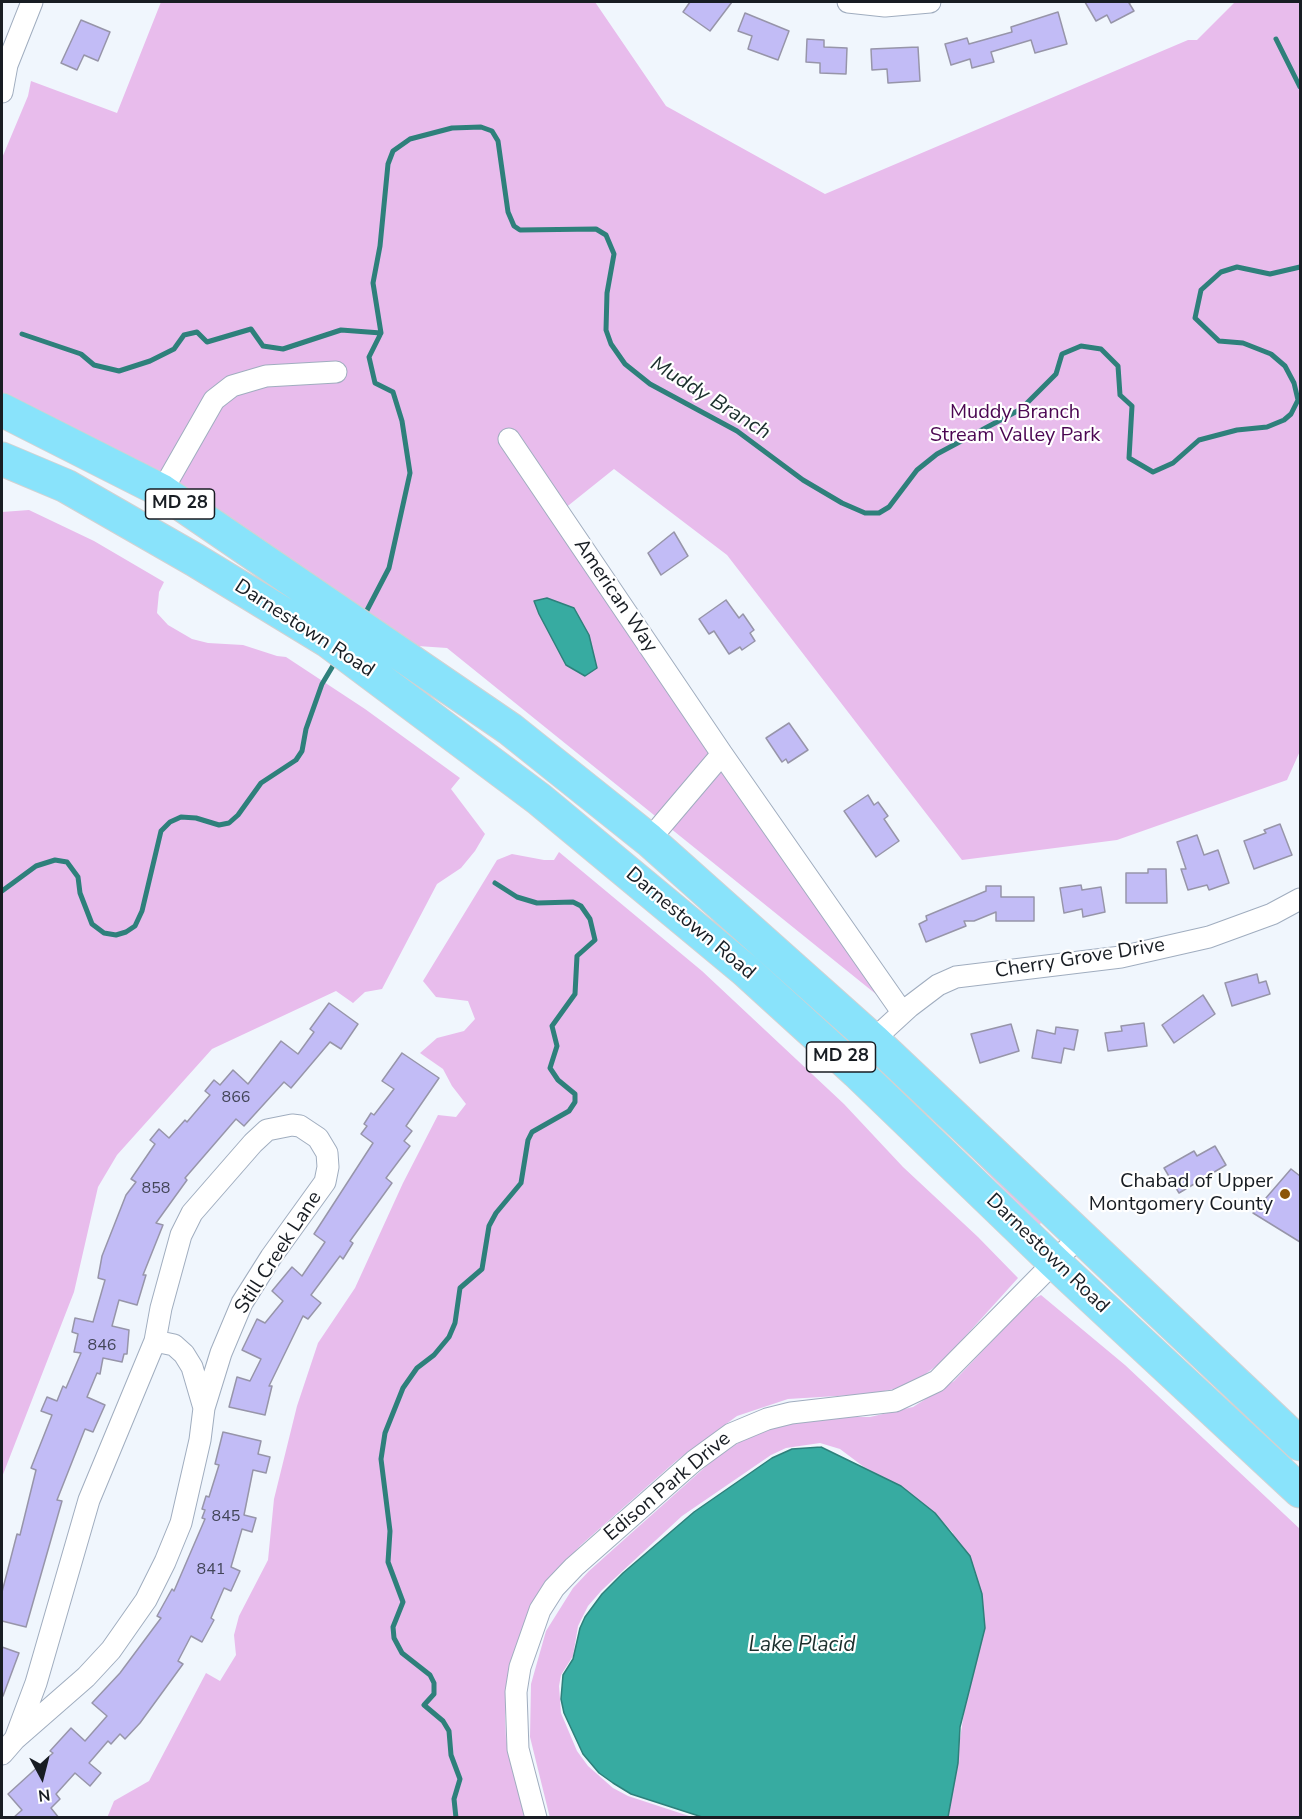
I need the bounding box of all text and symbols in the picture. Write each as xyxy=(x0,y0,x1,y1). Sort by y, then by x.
water label: Muddy Branch xyxy=(645,352,775,446)
park label: Muddy Branch Stream Valley Park xyxy=(930,401,1100,448)
road number: MD 28 xyxy=(146,489,214,519)
street label: American Way xyxy=(568,535,662,657)
street label: Darnestown Road xyxy=(230,575,378,683)
street label: Darnestown Road xyxy=(620,863,760,985)
street label: Cherry Grove Drive xyxy=(993,934,1167,984)
road number: MD 28 xyxy=(806,1042,876,1072)
house number: 866 xyxy=(222,1088,250,1108)
place label: Chabad of Upper Montgomery County xyxy=(1089,1170,1273,1217)
house number: 858 xyxy=(142,1179,170,1199)
street label: Still Creek Lane xyxy=(230,1187,328,1319)
marker: Chabad of Upper Montgomery County xyxy=(1278,1187,1292,1201)
street label: Darnestown Road xyxy=(980,1189,1114,1319)
house number: 846 xyxy=(88,1336,116,1356)
street label: Edison Park Drive xyxy=(600,1427,736,1547)
house number: 845 xyxy=(212,1507,240,1527)
house number: 841 xyxy=(197,1560,225,1580)
water label: Lake Placid xyxy=(749,1633,855,1659)
north arrow xyxy=(12,1747,72,1807)
text: N xyxy=(37,1783,51,1807)

